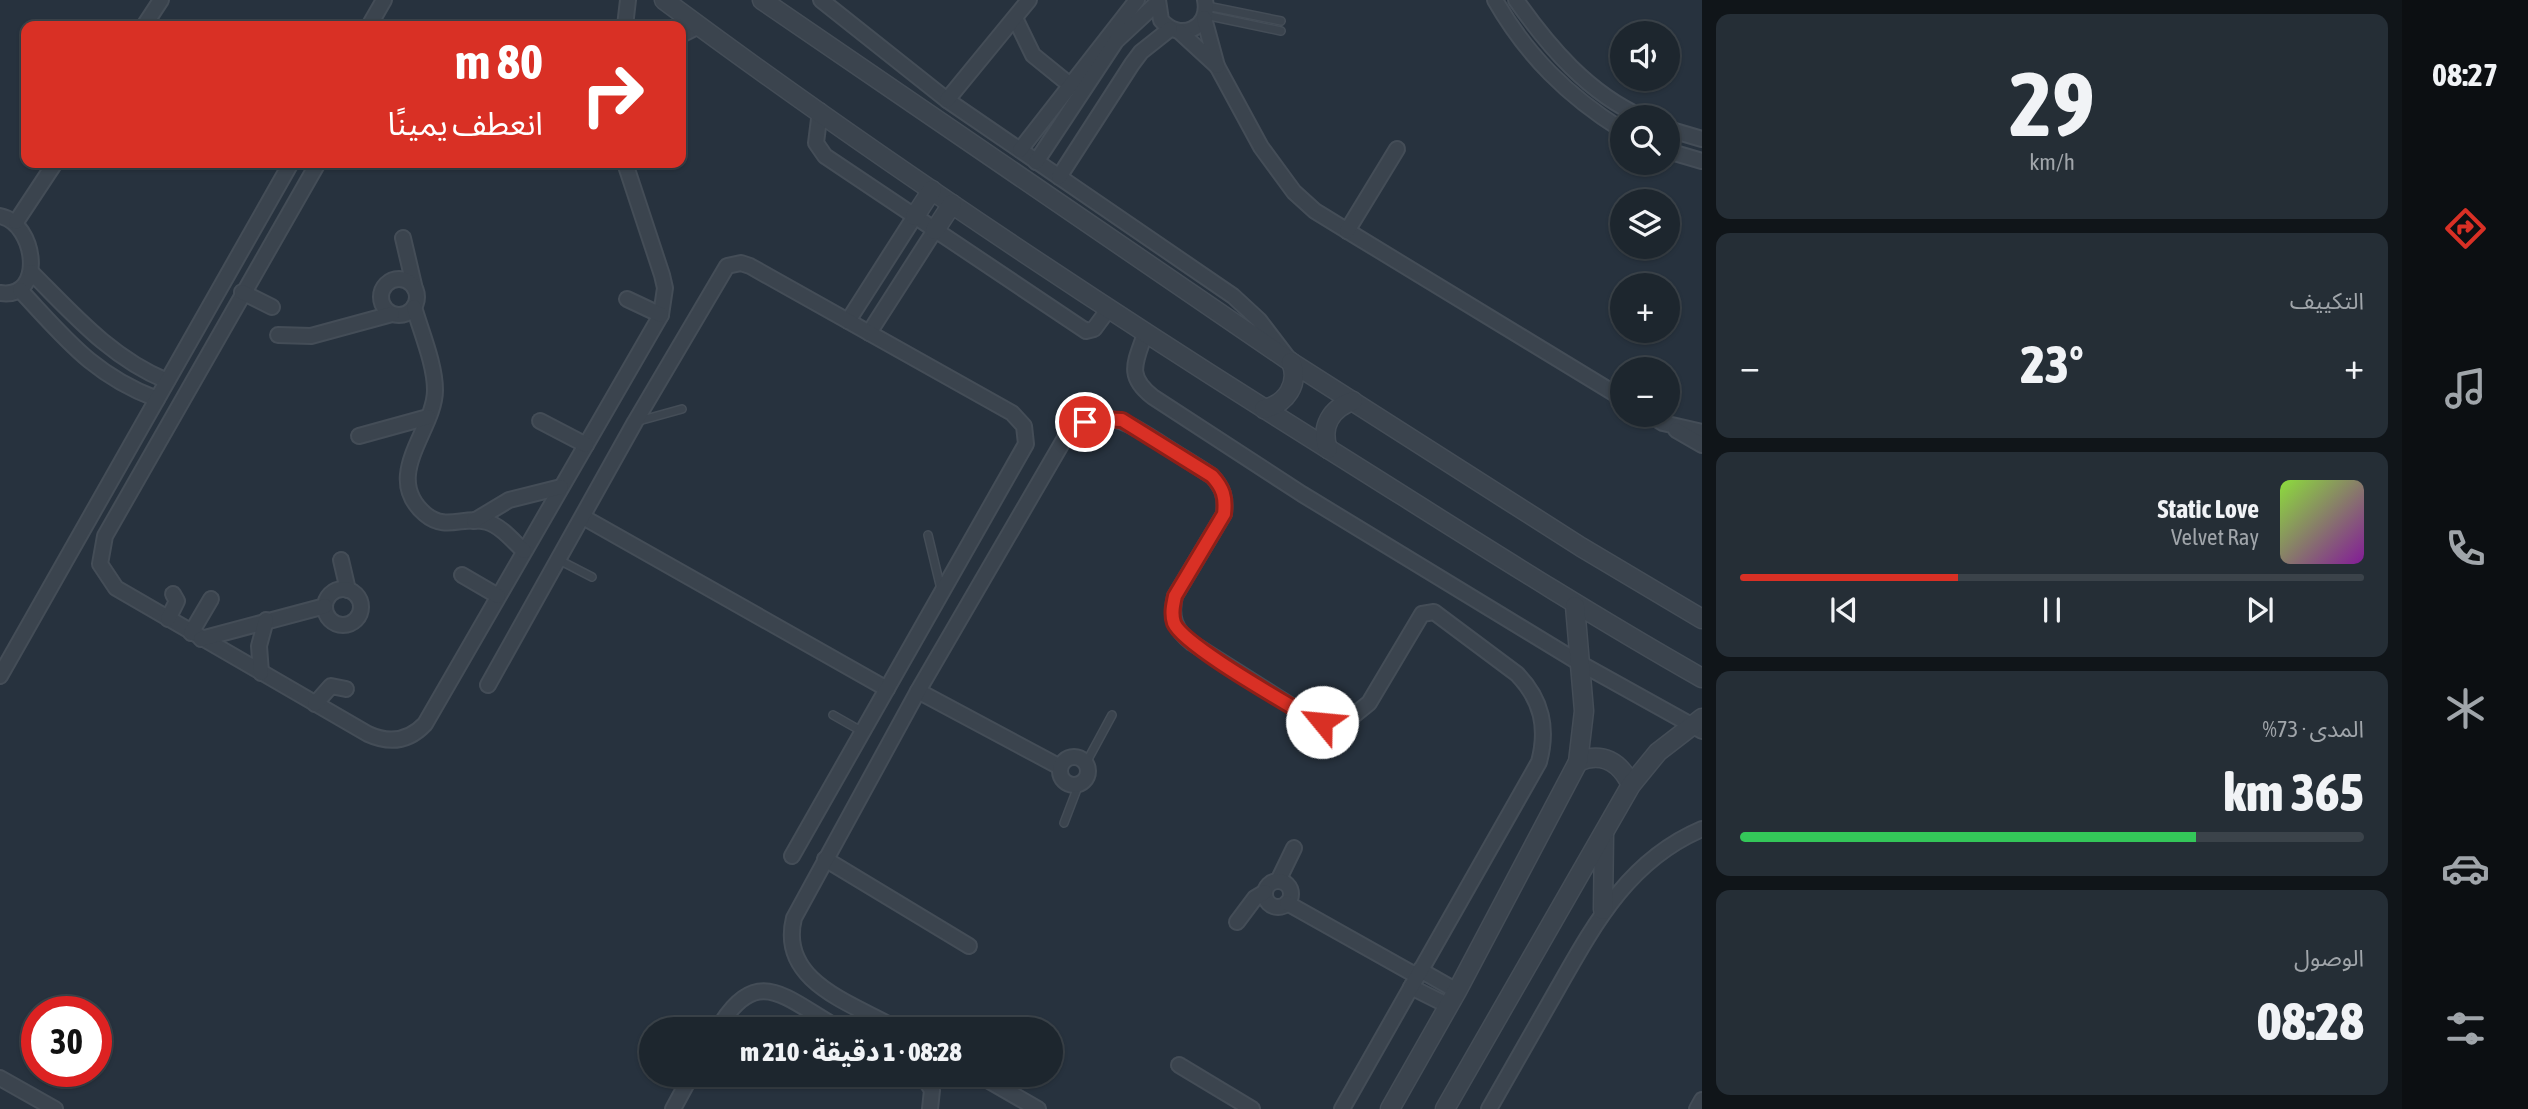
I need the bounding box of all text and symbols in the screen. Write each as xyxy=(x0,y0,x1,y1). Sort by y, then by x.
map controls xyxy=(1610,21,1680,427)
button: sound xyxy=(1610,21,1680,91)
text: 80 m xyxy=(455,33,543,89)
icon: right xyxy=(567,49,658,140)
text: 29 xyxy=(2009,51,2095,155)
text: 08:27 xyxy=(2432,56,2498,93)
text: انعطف يمينًا xyxy=(388,105,543,142)
button: search xyxy=(1610,105,1680,175)
text: km/h xyxy=(2029,149,2075,175)
button: layers xyxy=(1610,189,1680,259)
icon: directions xyxy=(2441,204,2490,253)
button: + xyxy=(1610,273,1680,343)
text: التكييف xyxy=(2290,288,2364,314)
text: 23° xyxy=(2020,334,2084,394)
text: − xyxy=(1740,344,1760,387)
text: + xyxy=(2344,344,2364,387)
button: − xyxy=(1610,357,1680,427)
icon: music xyxy=(2441,364,2490,413)
pin xyxy=(1055,392,1115,452)
icon: arrive xyxy=(1066,403,1104,441)
text: Static Love xyxy=(2158,494,2259,524)
text: Velvet Ray xyxy=(2171,524,2259,550)
icon: phone xyxy=(2441,524,2490,573)
icon: previous xyxy=(1825,591,1863,629)
icon: pause xyxy=(2033,591,2071,629)
icon: next xyxy=(2241,591,2279,629)
icon: climate xyxy=(2441,684,2490,733)
position arrow xyxy=(1285,685,1359,759)
text: المدى · 73% xyxy=(2262,716,2364,742)
text: 365 km xyxy=(2223,762,2364,822)
icon: car xyxy=(2441,844,2490,893)
text: الوصول xyxy=(2294,945,2364,971)
text: 08:28 xyxy=(2257,991,2364,1051)
speed limit sign: 30 xyxy=(21,996,112,1087)
icon: filters xyxy=(2441,1004,2490,1053)
text: 08:28 · 1 دقيقة · 210 m xyxy=(740,1037,962,1067)

